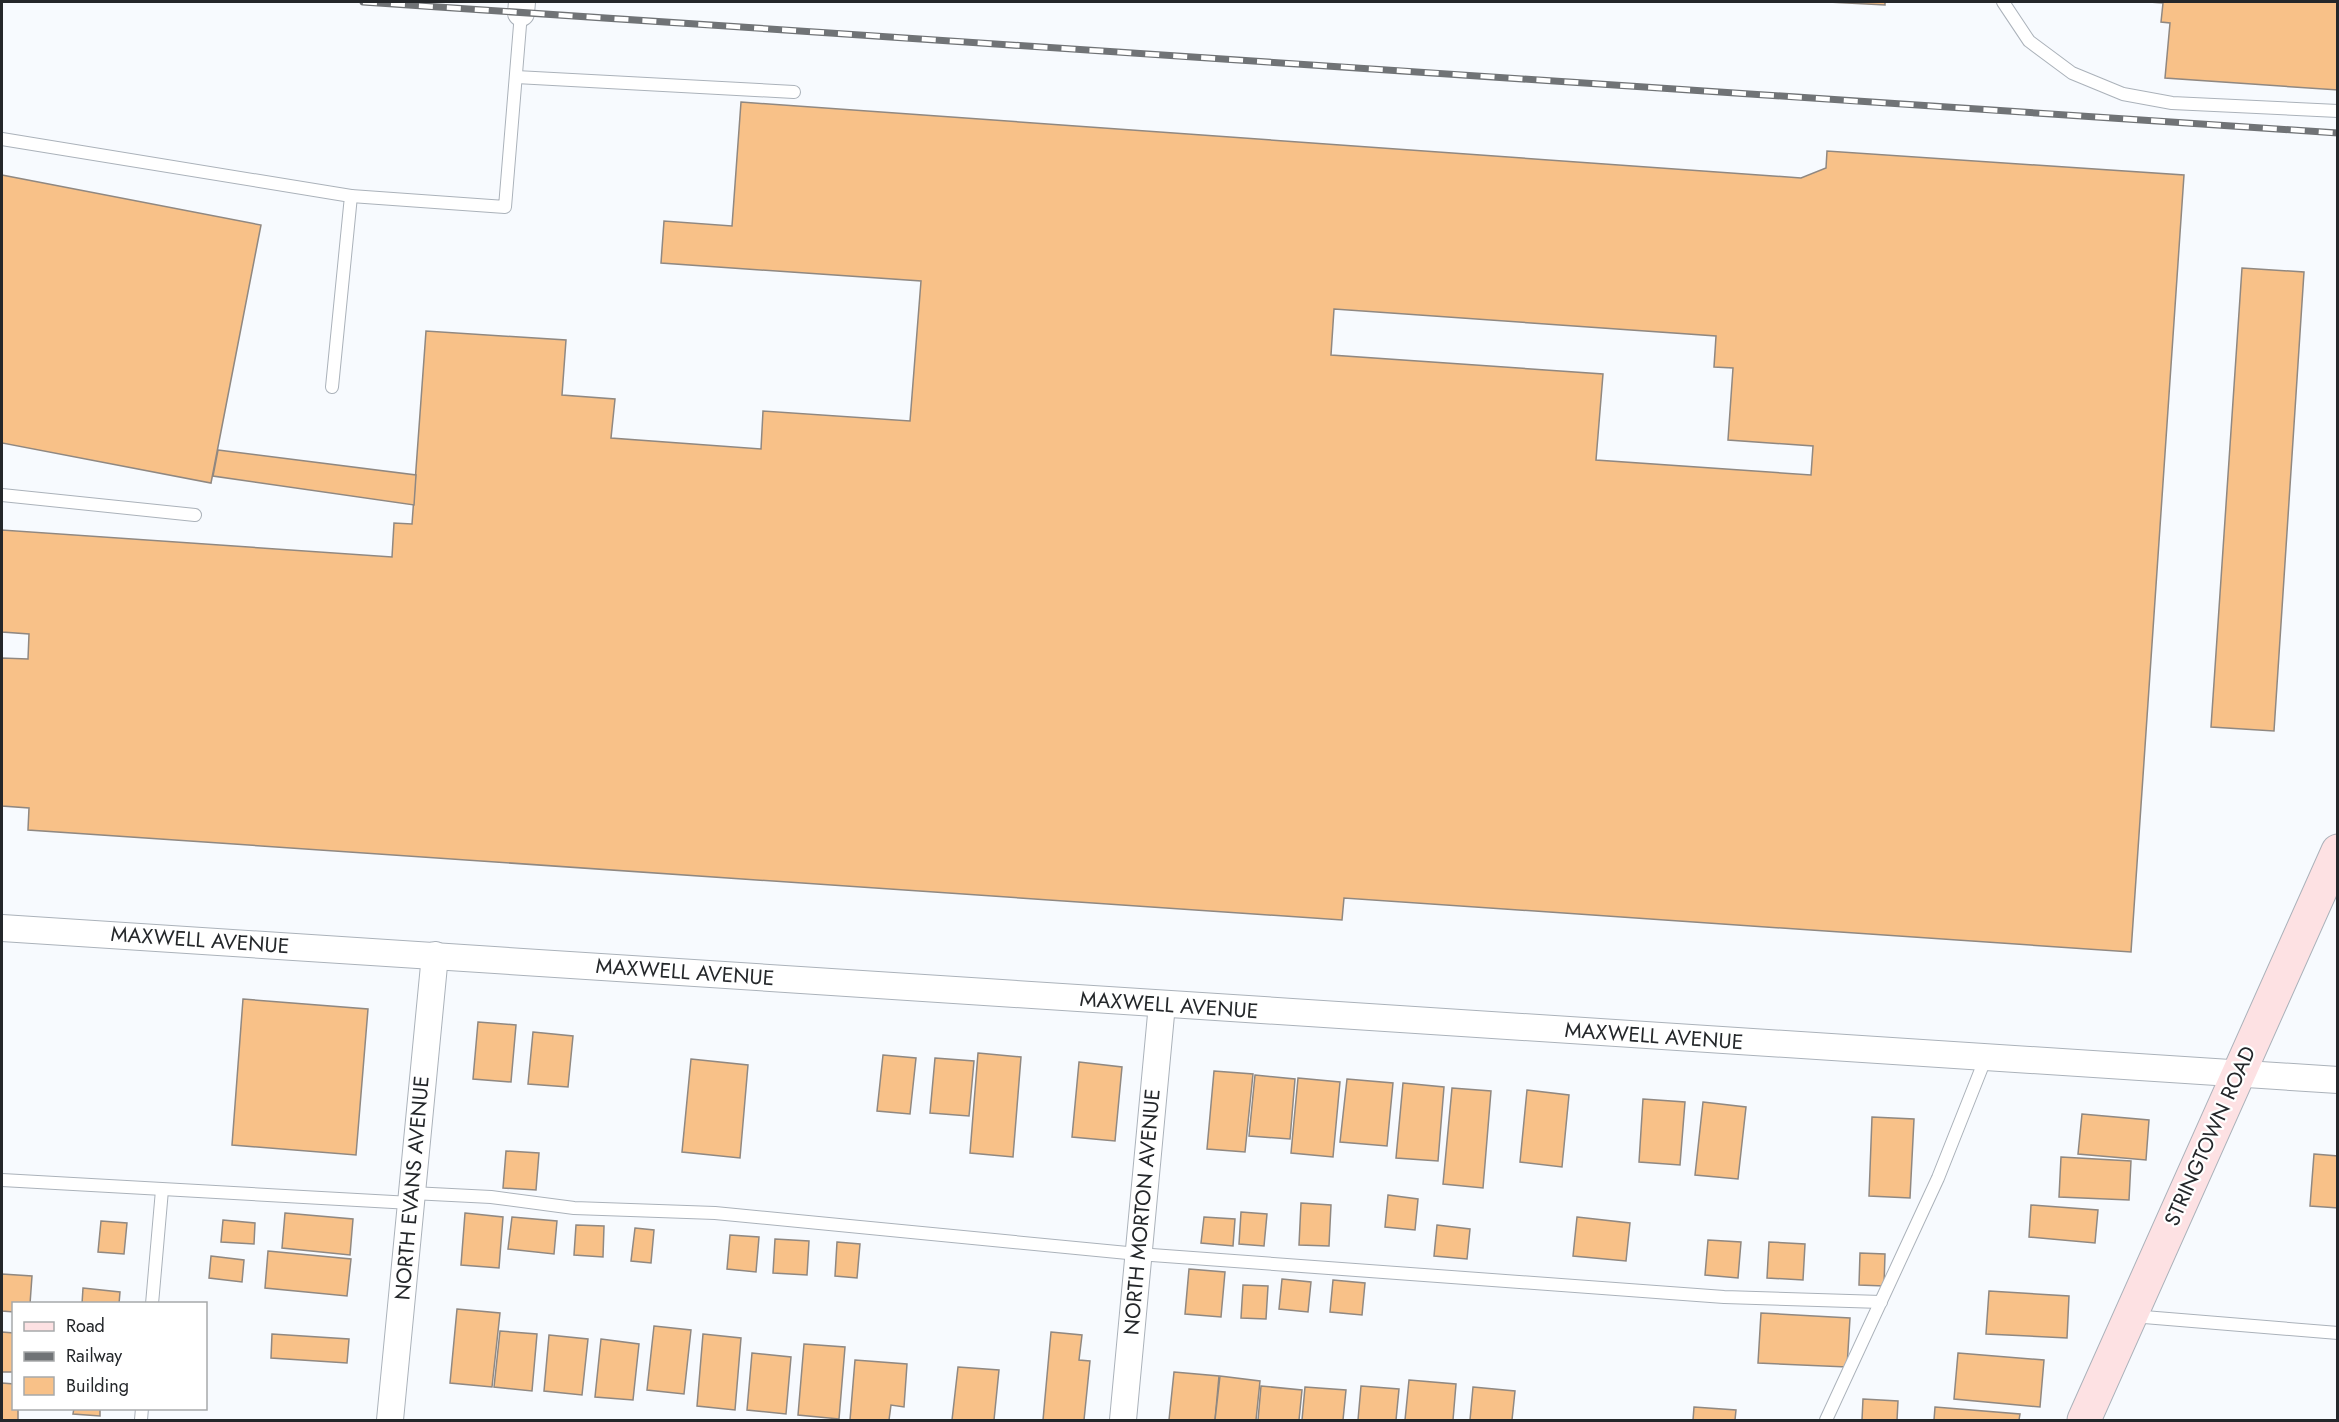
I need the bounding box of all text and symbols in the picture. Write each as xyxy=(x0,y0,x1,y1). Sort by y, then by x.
street label: MAXWELL AVENUE xyxy=(110,919,290,961)
street label: MAXWELL AVENUE xyxy=(595,951,775,993)
street label: MAXWELL AVENUE xyxy=(1079,984,1259,1026)
street label: MAXWELL AVENUE xyxy=(1564,1015,1744,1057)
street label: STRINGTOWN ROAD xyxy=(2157,1041,2263,1231)
street label: NORTH EVANS AVENUE xyxy=(387,1075,437,1301)
street label: NORTH MORTON AVENUE xyxy=(1116,1088,1168,1336)
legend xyxy=(12,1302,207,1410)
text: Road xyxy=(66,1313,105,1339)
text: Railway xyxy=(66,1343,122,1369)
text: Building xyxy=(66,1373,129,1399)

